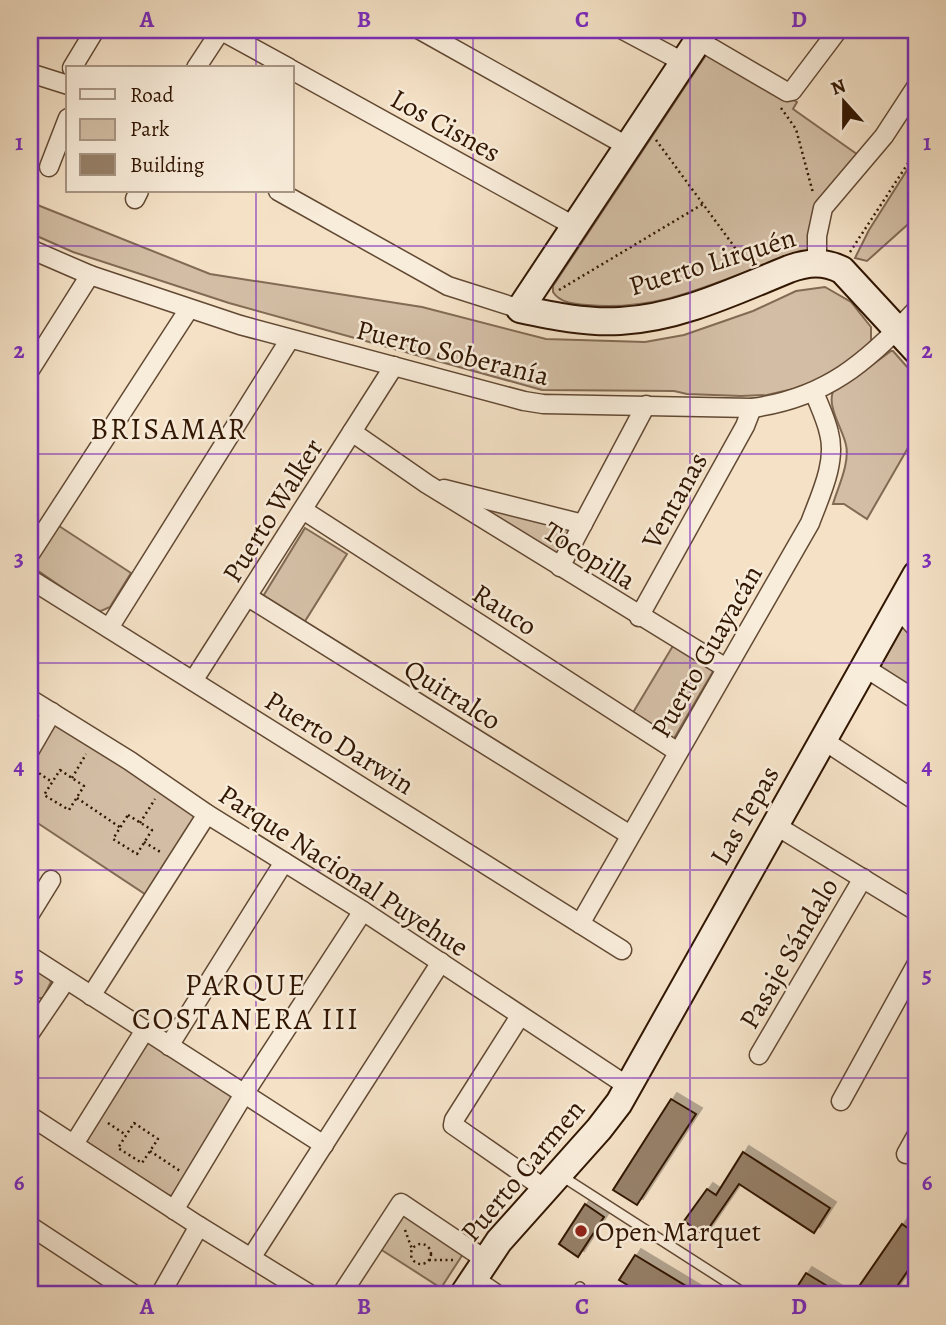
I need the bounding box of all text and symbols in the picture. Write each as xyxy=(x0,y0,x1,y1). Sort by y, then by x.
text: A xyxy=(139,4,155,35)
text: B xyxy=(357,4,371,35)
text: C xyxy=(575,4,589,35)
text: D xyxy=(791,4,807,35)
legend xyxy=(66,66,294,192)
north arrow xyxy=(810,66,880,136)
text: N xyxy=(827,72,850,102)
street label: Los Cisnes xyxy=(384,80,507,172)
text: Road xyxy=(130,81,174,109)
text: Park xyxy=(130,115,170,143)
text: 1 xyxy=(15,127,23,158)
text: 1 xyxy=(923,127,931,158)
text: Building xyxy=(130,151,205,179)
street label: Puerto Lirquén xyxy=(624,219,800,305)
street label: Puerto Soberanía xyxy=(352,311,553,395)
text: 2 xyxy=(13,335,25,366)
text: 2 xyxy=(921,335,933,366)
district label: BRISAMAR xyxy=(90,409,248,449)
street label: Puerto Walker xyxy=(214,431,332,590)
street label: Ventanas xyxy=(632,445,717,556)
street label: Tocopilla xyxy=(536,513,643,599)
text: 3 xyxy=(14,543,24,574)
text: 3 xyxy=(922,543,932,574)
street label: Puerto Guayacán xyxy=(642,558,772,745)
street label: Rauco xyxy=(465,575,544,645)
street label: Quitralco xyxy=(397,650,508,739)
street label: Puerto Darwin xyxy=(258,682,421,804)
text: 4 xyxy=(14,751,25,782)
text: 4 xyxy=(922,751,933,782)
street label: Las Tepas xyxy=(701,759,789,872)
street label: Parque Nacional Puyehue xyxy=(211,776,476,966)
street label: Pasaje Sándalo xyxy=(730,871,848,1036)
text: 5 xyxy=(14,959,24,990)
text: 5 xyxy=(922,959,932,990)
district label: PARQUE COSTANERA III xyxy=(132,965,360,1039)
street label: Puerto Carmen xyxy=(452,1091,594,1250)
text: 6 xyxy=(14,1167,25,1198)
text: 6 xyxy=(922,1167,933,1198)
place label: Open Marquet xyxy=(595,1213,761,1251)
marker: Open Marquet xyxy=(573,1223,589,1239)
text: A xyxy=(139,1291,155,1322)
text: B xyxy=(357,1291,371,1322)
text: C xyxy=(575,1291,589,1322)
text: D xyxy=(791,1291,807,1322)

